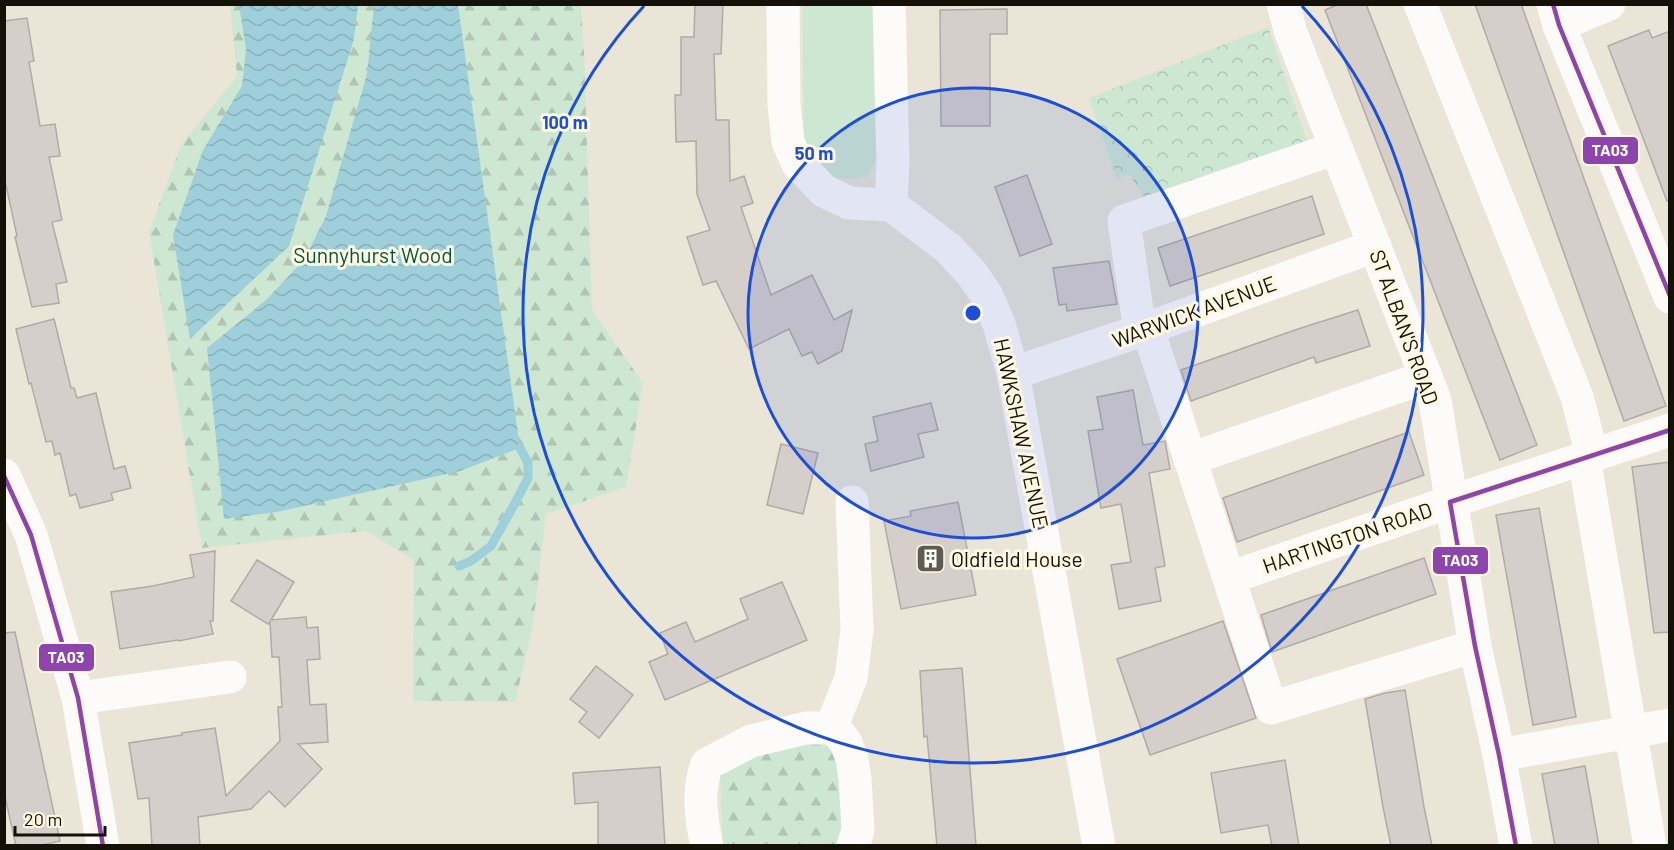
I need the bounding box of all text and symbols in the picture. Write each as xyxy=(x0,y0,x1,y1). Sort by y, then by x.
text: 100 m xyxy=(542,111,588,133)
line badge: TA03 xyxy=(1582,136,1639,165)
text: TA03 xyxy=(1592,140,1628,159)
text: 50 m xyxy=(795,142,833,164)
park label: Sunnyhurst Wood xyxy=(293,242,453,267)
street label: ST ALBAN'S ROAD xyxy=(1365,246,1445,408)
street label: WARWICK AVENUE xyxy=(1109,270,1279,352)
centre of rings xyxy=(963,303,983,323)
street label: HAWKSHAW AVENUE xyxy=(990,336,1054,530)
street label: HARTINGTON ROAD xyxy=(1259,496,1435,578)
building icon: Oldfield House xyxy=(914,542,946,574)
place label: Oldfield House xyxy=(951,546,1083,571)
line badge: TA03 xyxy=(1432,546,1489,575)
text: TA03 xyxy=(1442,550,1478,569)
line badge: TA03 xyxy=(38,643,95,672)
text: TA03 xyxy=(48,647,84,666)
scale bar xyxy=(15,799,105,837)
text: 20 m xyxy=(24,808,62,830)

